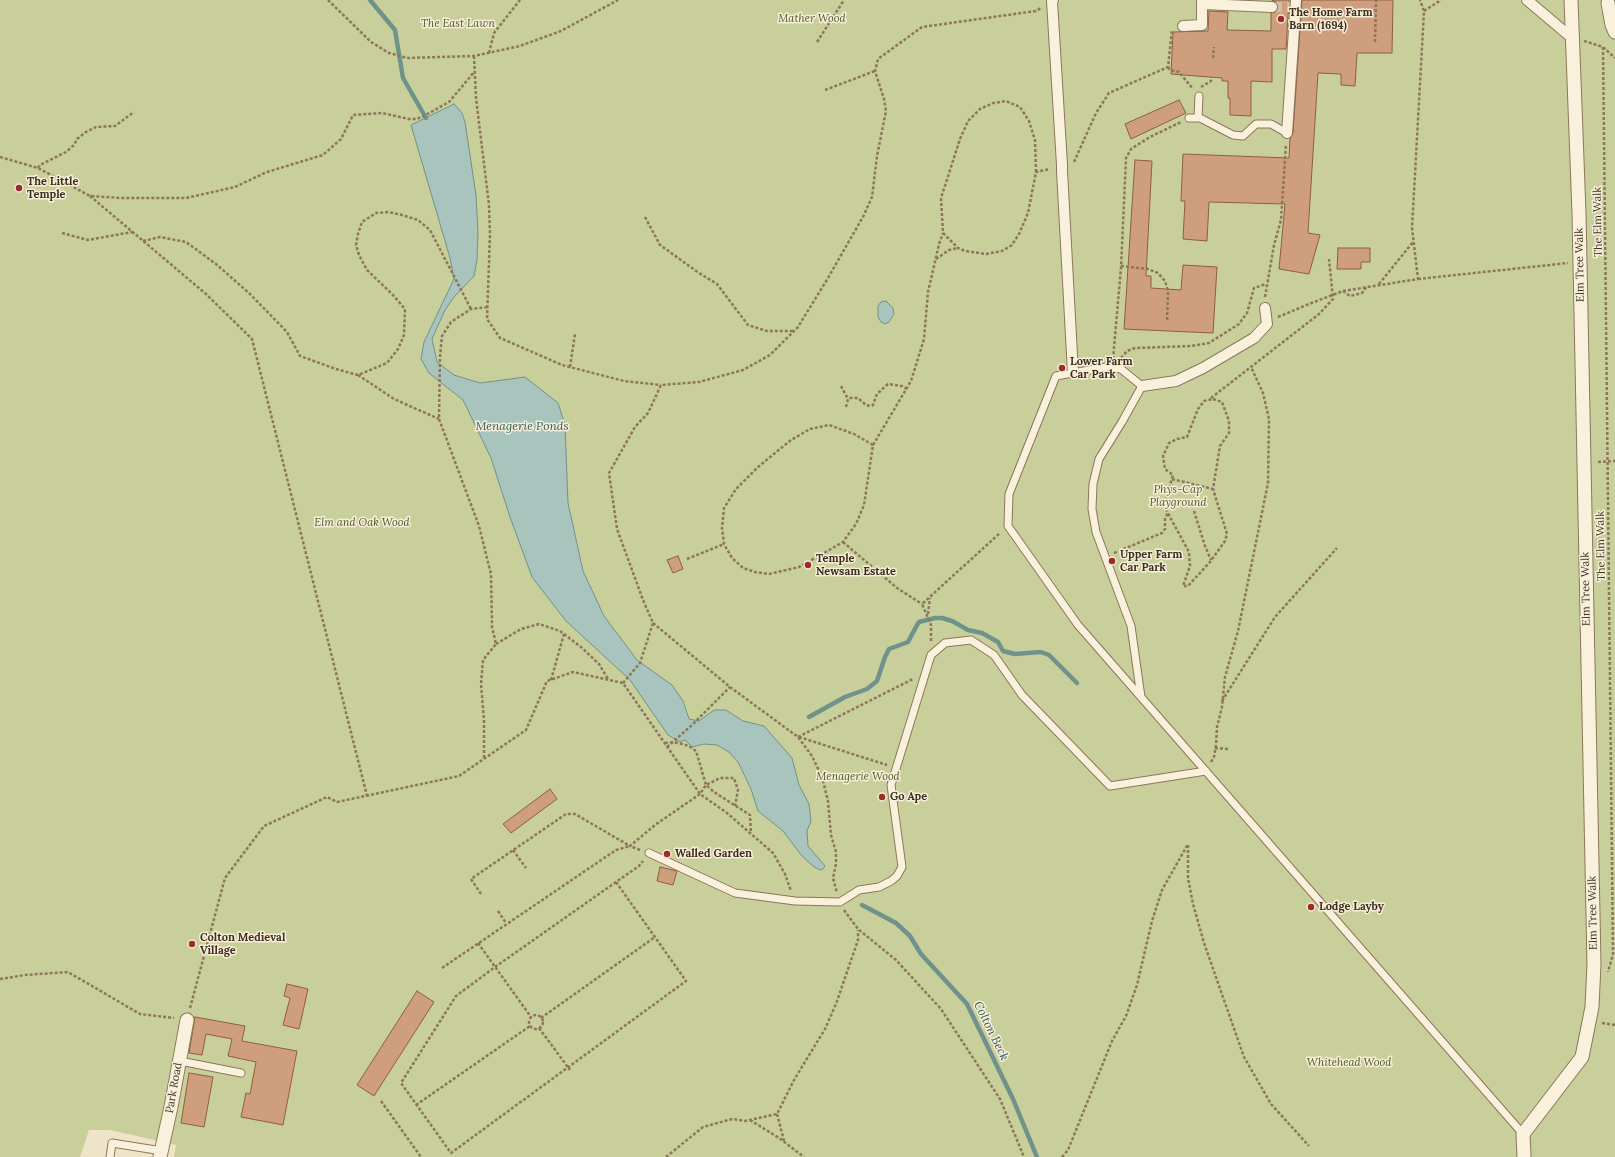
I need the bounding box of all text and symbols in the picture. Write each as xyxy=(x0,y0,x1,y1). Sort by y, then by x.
place label: The Home Farm Barn (1694) xyxy=(1289,6,1373,32)
park label: Mather Wood xyxy=(778,12,846,26)
marker: The Home Farm Barn (1694) xyxy=(1276,14,1286,24)
park label: The East Lawn xyxy=(421,17,495,31)
place label: The Little Temple xyxy=(27,175,78,201)
marker: The Little Temple xyxy=(14,183,24,193)
street label: The Elm Walk xyxy=(1591,187,1605,257)
street label: Elm Tree Walk xyxy=(1573,228,1587,302)
place label: Lower Farm Car Park xyxy=(1070,355,1133,381)
marker: Lower Farm Car Park xyxy=(1057,363,1067,373)
water label: Menagerie Ponds xyxy=(475,420,569,434)
park label: Phys-Cap Playground xyxy=(1149,483,1207,509)
street label: The Elm Walk xyxy=(1594,511,1608,581)
park label: Elm and Oak Wood xyxy=(314,516,410,530)
place label: Upper Farm Car Park xyxy=(1120,548,1182,574)
place label: Temple Newsam Estate xyxy=(816,552,896,578)
street label: Elm Tree Walk xyxy=(1579,552,1593,626)
marker: Upper Farm Car Park xyxy=(1107,556,1117,566)
marker: Temple Newsam Estate xyxy=(803,560,813,570)
park label: Menagerie Wood xyxy=(816,770,900,784)
place label: Go Ape xyxy=(890,790,927,804)
marker: Go Ape xyxy=(877,792,887,802)
place label: Walled Garden xyxy=(675,847,752,861)
marker: Walled Garden xyxy=(662,849,672,859)
street label: Elm Tree Walk xyxy=(1586,876,1600,950)
place label: Lodge Layby xyxy=(1319,900,1384,914)
marker: Lodge Layby xyxy=(1306,902,1316,912)
place label: Colton Medieval Village xyxy=(200,931,285,957)
marker: Colton Medieval Village xyxy=(187,939,197,949)
water label: Colton Beck xyxy=(970,999,1012,1063)
park label: Whitehead Wood xyxy=(1307,1056,1391,1070)
street label: Park Road xyxy=(163,1062,185,1114)

